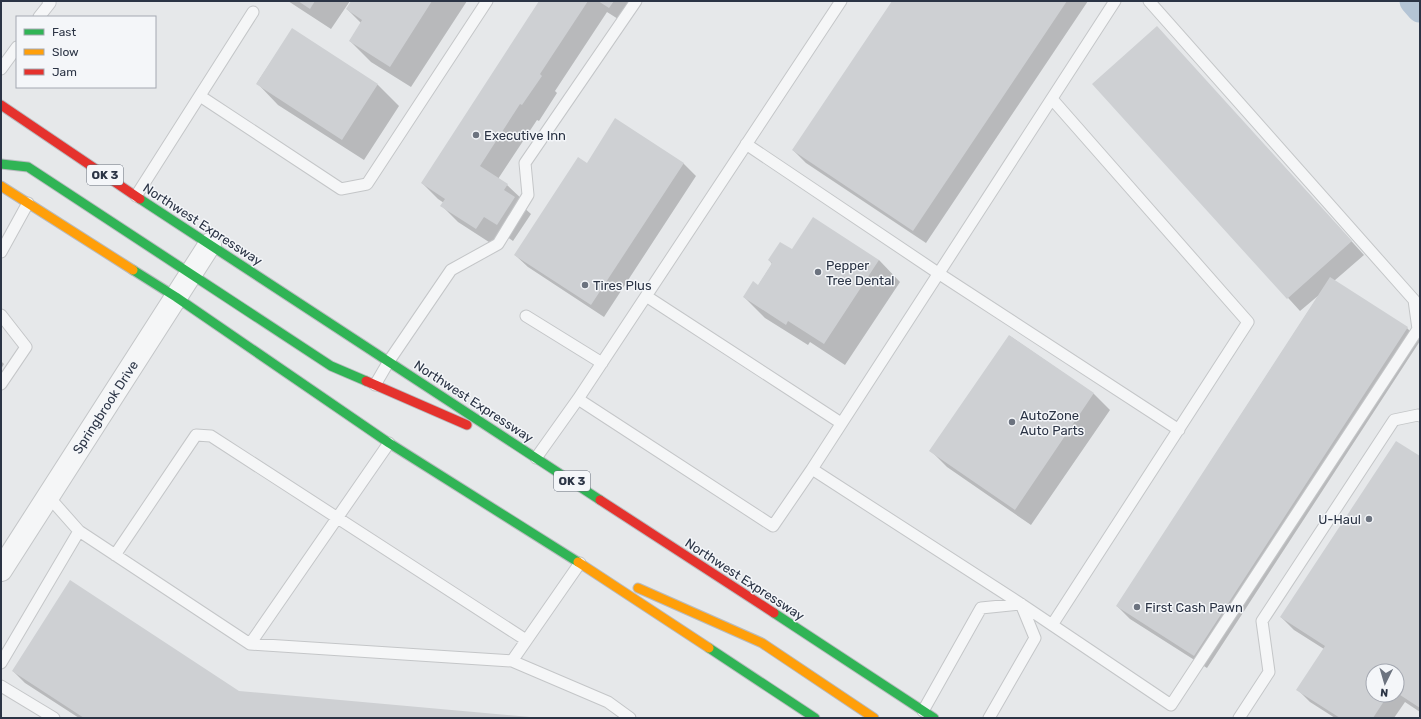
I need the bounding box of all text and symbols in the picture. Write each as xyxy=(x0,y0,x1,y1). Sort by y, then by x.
legend xyxy=(16,16,156,88)
text: Fast xyxy=(52,25,76,39)
text: Slow xyxy=(52,45,79,59)
text: Jam xyxy=(52,65,77,79)
place label: Executive Inn xyxy=(484,128,566,143)
marker: Executive Inn xyxy=(471,130,481,140)
road number: OK 3 xyxy=(87,165,123,185)
street label: Northwest Expressway xyxy=(140,180,265,269)
place label: Pepper Tree Dental xyxy=(826,258,894,288)
marker: Pepper Tree Dental xyxy=(813,267,823,277)
place label: Tires Plus xyxy=(593,278,652,293)
marker: Tires Plus xyxy=(580,280,590,290)
street label: Northwest Expressway xyxy=(411,357,536,446)
street label: Springbrook Drive xyxy=(70,358,142,457)
place label: AutoZone Auto Parts xyxy=(1020,408,1085,438)
marker: AutoZone Auto Parts xyxy=(1007,417,1017,427)
road number: OK 3 xyxy=(554,471,590,491)
place label: U-Haul xyxy=(1318,512,1361,527)
marker: U-Haul xyxy=(1364,514,1374,524)
street label: Northwest Expressway xyxy=(682,535,807,624)
place label: First Cash Pawn xyxy=(1145,600,1243,615)
marker: First Cash Pawn xyxy=(1132,602,1142,612)
north arrow xyxy=(1365,663,1405,703)
text: N xyxy=(1380,686,1389,699)

